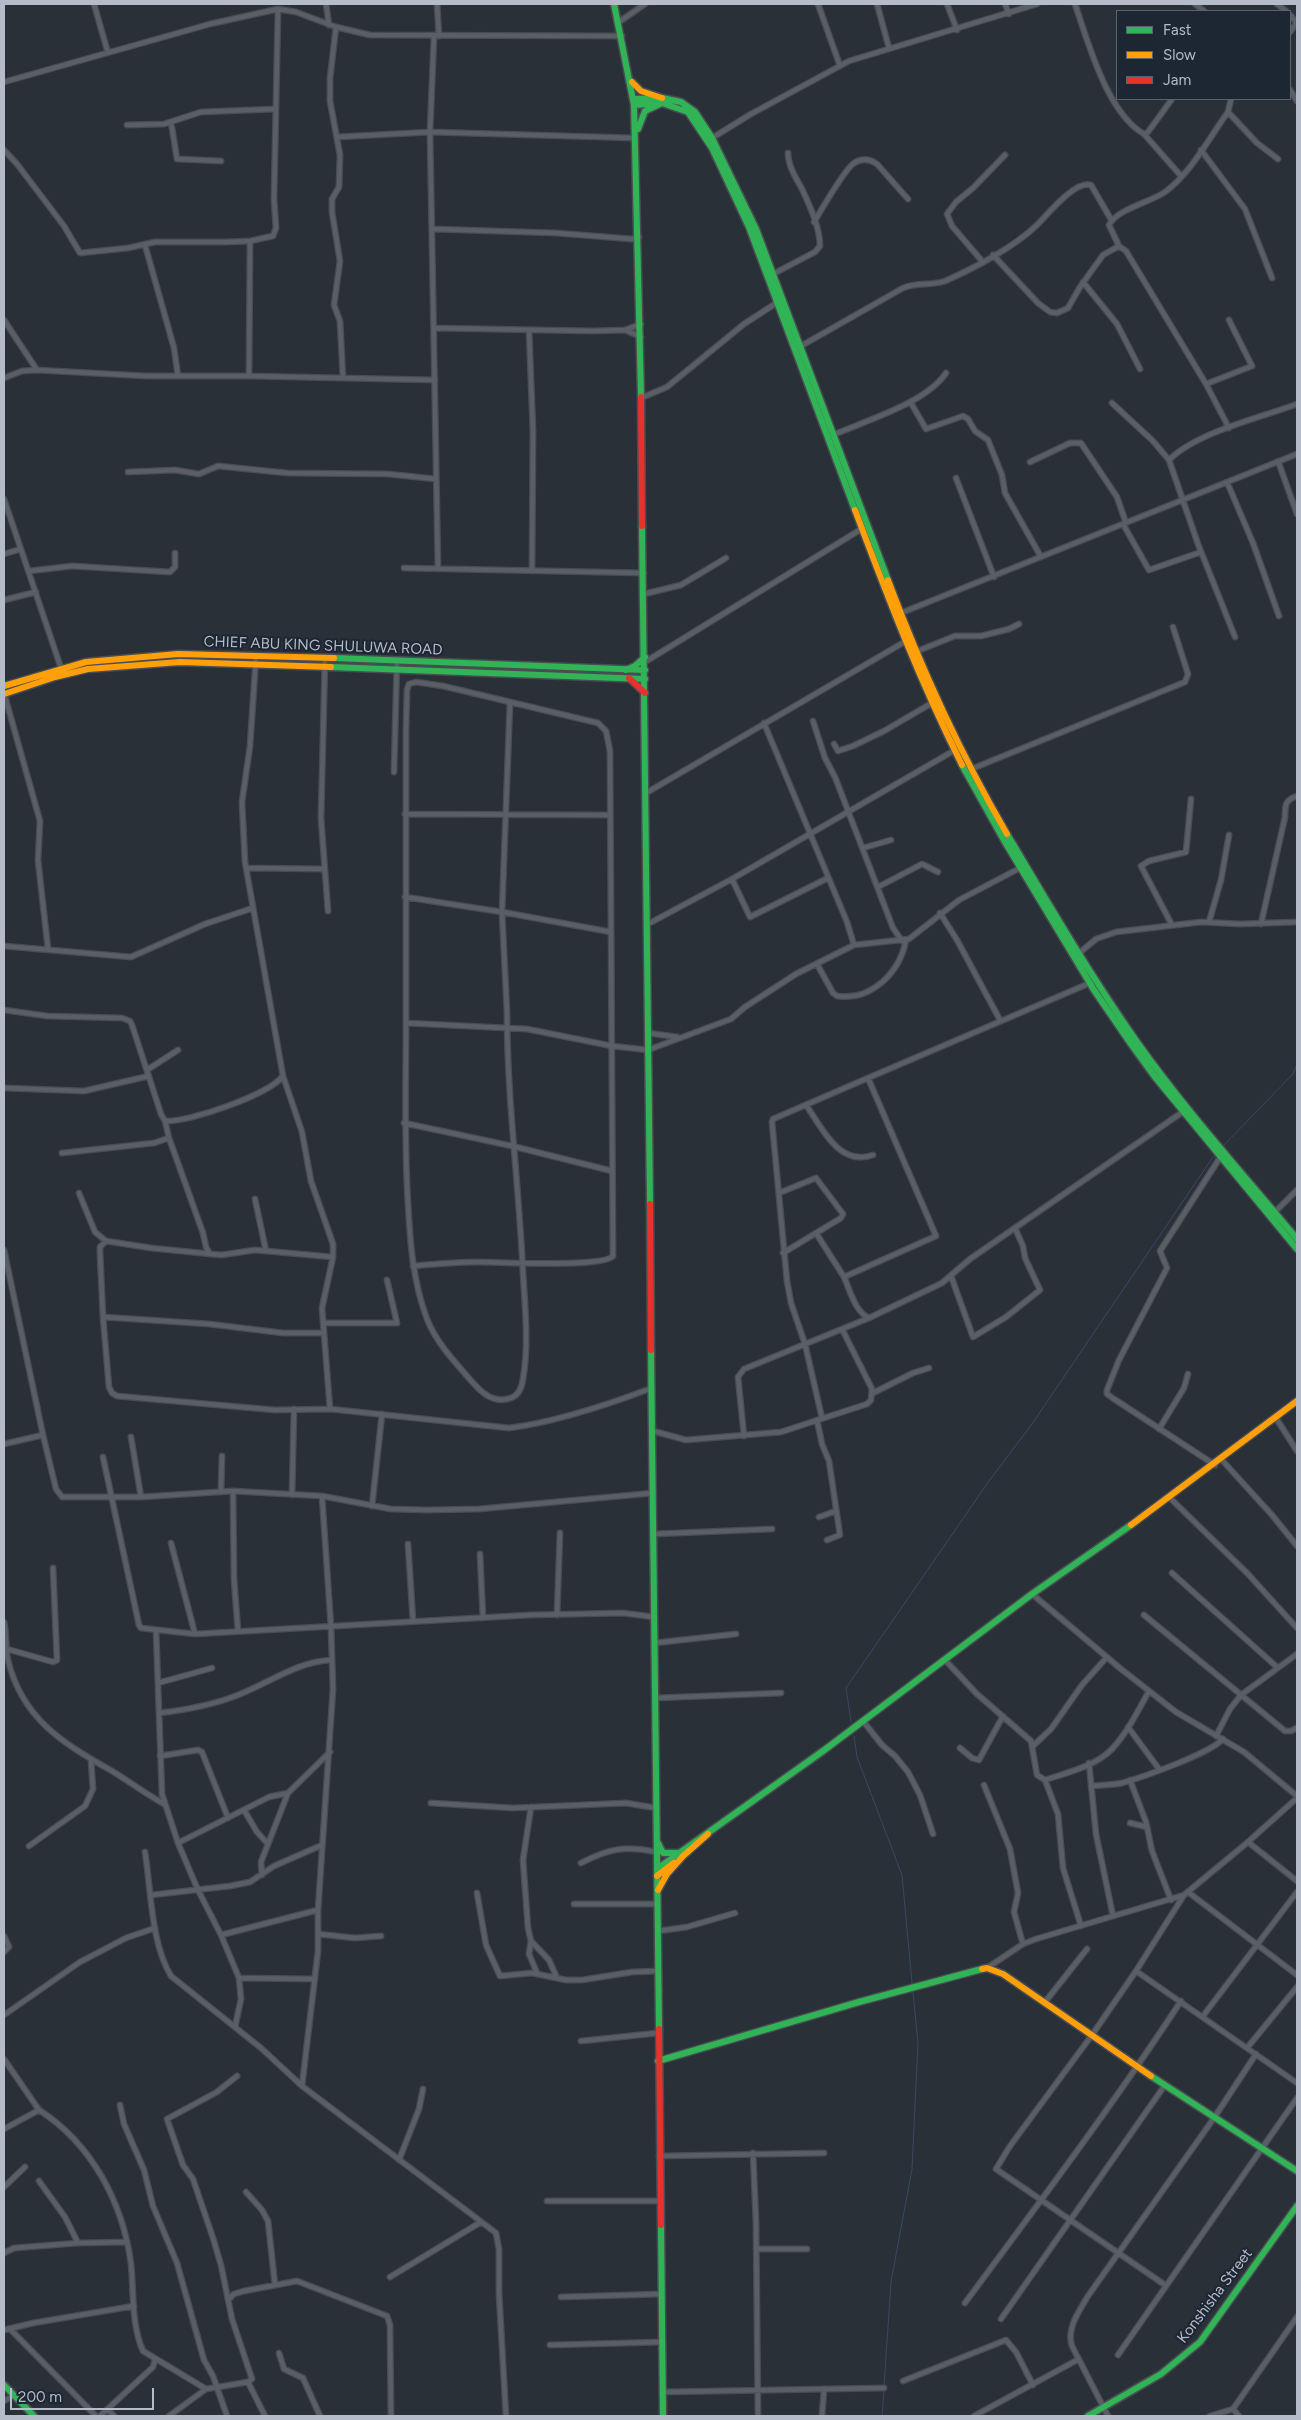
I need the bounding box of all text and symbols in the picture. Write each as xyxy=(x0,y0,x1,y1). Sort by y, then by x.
legend xyxy=(1116,10,1291,100)
text: Fast xyxy=(1163,21,1191,39)
text: Slow xyxy=(1163,46,1196,64)
text: Jam xyxy=(1163,71,1191,89)
street label: CHIEF ABU KING SHULUWA ROAD xyxy=(203,633,443,659)
street label: Konshisha Street xyxy=(1174,2245,1256,2347)
scale bar xyxy=(12,2378,156,2410)
text: 200 m xyxy=(18,2388,62,2406)

